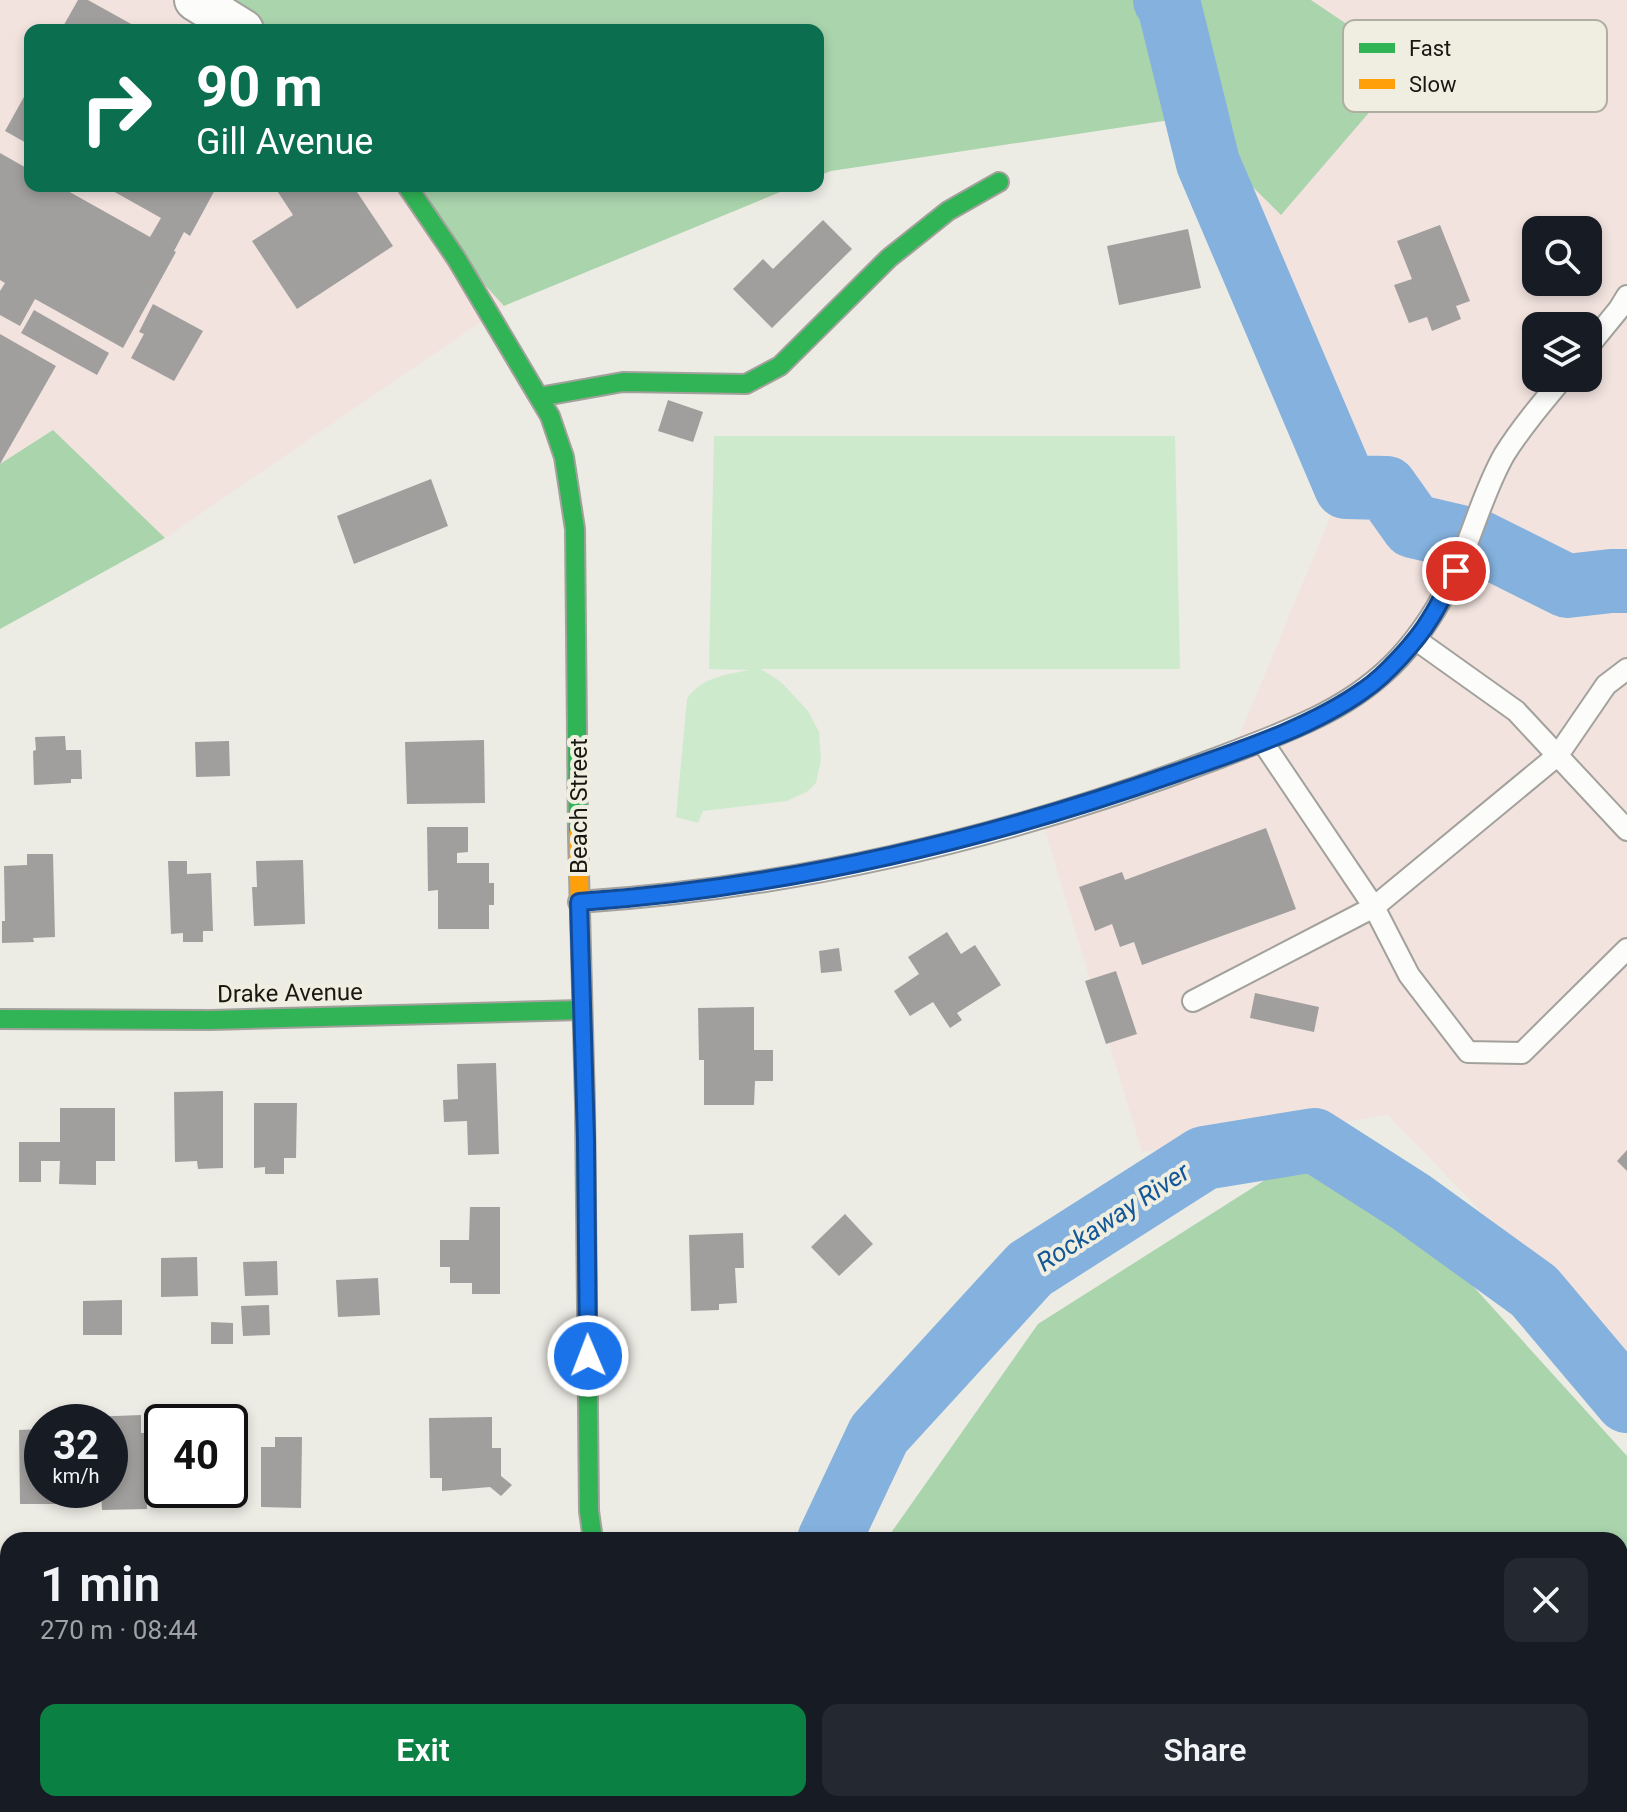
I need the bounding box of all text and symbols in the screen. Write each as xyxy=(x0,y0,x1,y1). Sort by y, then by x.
legend xyxy=(1343,20,1607,112)
text: Fast xyxy=(1409,36,1451,61)
text: 90 m xyxy=(196,54,323,120)
icon: right xyxy=(64,56,168,160)
text: Slow xyxy=(1409,72,1457,97)
text: Gill Avenue xyxy=(196,121,373,163)
map controls xyxy=(1522,216,1602,392)
button: search xyxy=(1522,216,1602,296)
button: layers xyxy=(1522,312,1602,392)
pin xyxy=(1422,537,1490,605)
icon: arrive xyxy=(1434,549,1478,593)
street label: Beach Street xyxy=(565,738,593,874)
street label: Drake Avenue xyxy=(217,978,363,1008)
water label: Rockaway River xyxy=(1031,1156,1196,1278)
position arrow xyxy=(546,1314,630,1398)
speed limit sign: 40 xyxy=(144,1404,248,1508)
text: 32 xyxy=(53,1422,99,1469)
text: km/h xyxy=(53,1464,99,1488)
text: 1 min xyxy=(40,1556,160,1613)
button: close xyxy=(1504,1558,1588,1642)
text: 270 m · 08:44 xyxy=(40,1615,198,1645)
button: Exit xyxy=(40,1704,806,1796)
button: Share xyxy=(822,1704,1588,1796)

